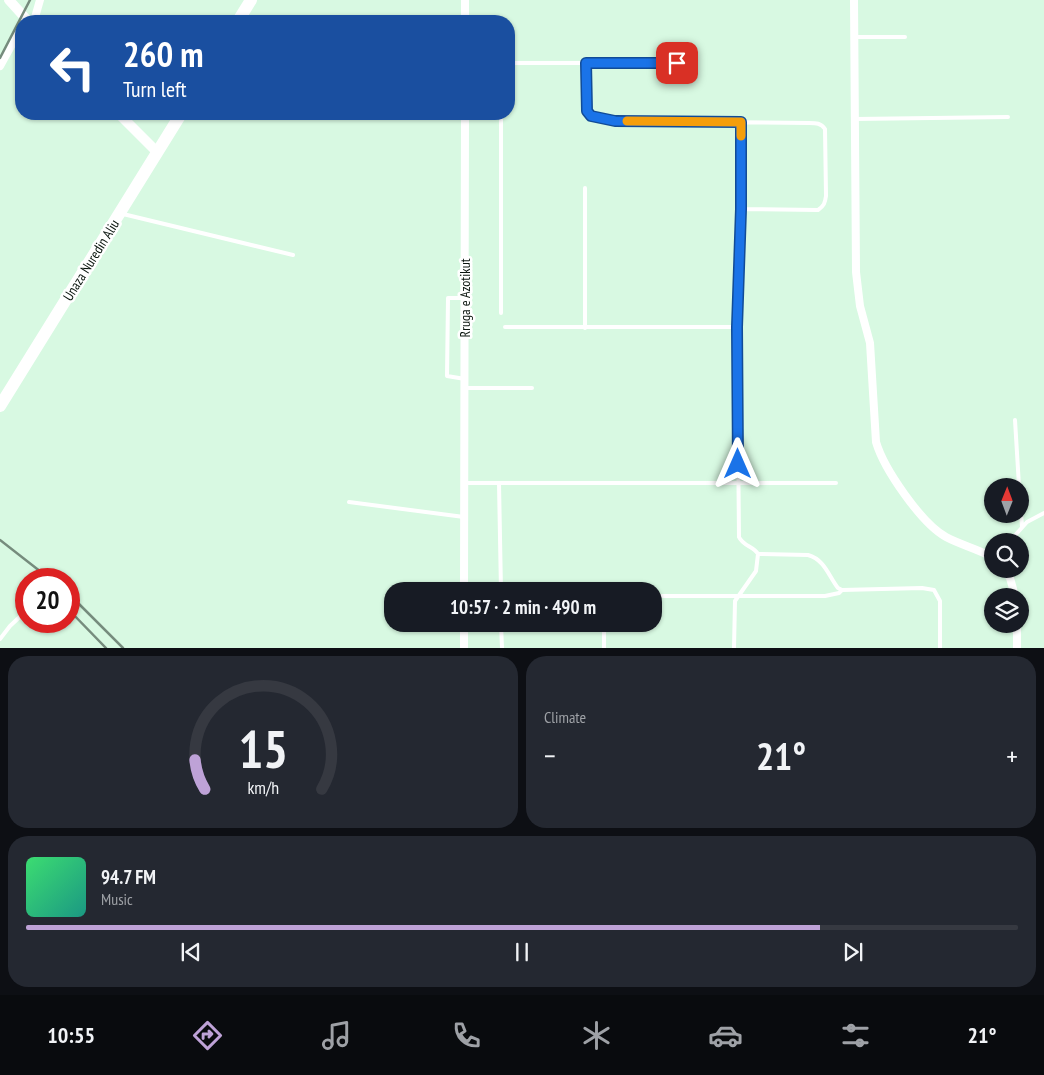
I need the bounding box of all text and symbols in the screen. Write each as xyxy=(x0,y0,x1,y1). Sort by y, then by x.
text: 260 m xyxy=(123,31,204,77)
icon: left xyxy=(40,35,105,100)
pin xyxy=(656,42,698,84)
icon: arrive xyxy=(663,49,691,77)
text: Turn left xyxy=(123,75,187,103)
street label: Unaza Nuredin Aliu xyxy=(59,216,123,304)
street label: Rruga e Azotikut xyxy=(456,258,474,338)
position arrow xyxy=(711,437,763,489)
north arrow xyxy=(984,478,1029,522)
map controls xyxy=(984,478,1029,633)
button: search xyxy=(984,533,1029,578)
speed limit sign: 20 xyxy=(15,568,80,633)
button: layers xyxy=(984,588,1029,633)
text: 10:57 · 2 min · 490 m xyxy=(450,595,596,619)
text: Climate xyxy=(544,707,586,727)
text: 15 xyxy=(238,715,288,782)
text: 21° xyxy=(756,731,806,780)
text: − xyxy=(544,737,556,774)
text: + xyxy=(1006,737,1018,774)
text: km/h xyxy=(247,776,279,799)
text: 94.7 FM xyxy=(101,865,156,889)
text: Music xyxy=(101,889,133,909)
icon: previous xyxy=(177,938,205,966)
icon: pause xyxy=(508,938,536,966)
icon: next xyxy=(839,938,867,966)
icon: directions xyxy=(190,1018,225,1053)
icon: music xyxy=(319,1018,354,1053)
icon: phone xyxy=(449,1018,484,1053)
icon: climate xyxy=(579,1018,614,1053)
icon: car xyxy=(708,1018,743,1053)
icon: filters xyxy=(838,1018,873,1053)
text: 10:55 xyxy=(47,1021,95,1049)
text: 21° xyxy=(968,1021,997,1049)

